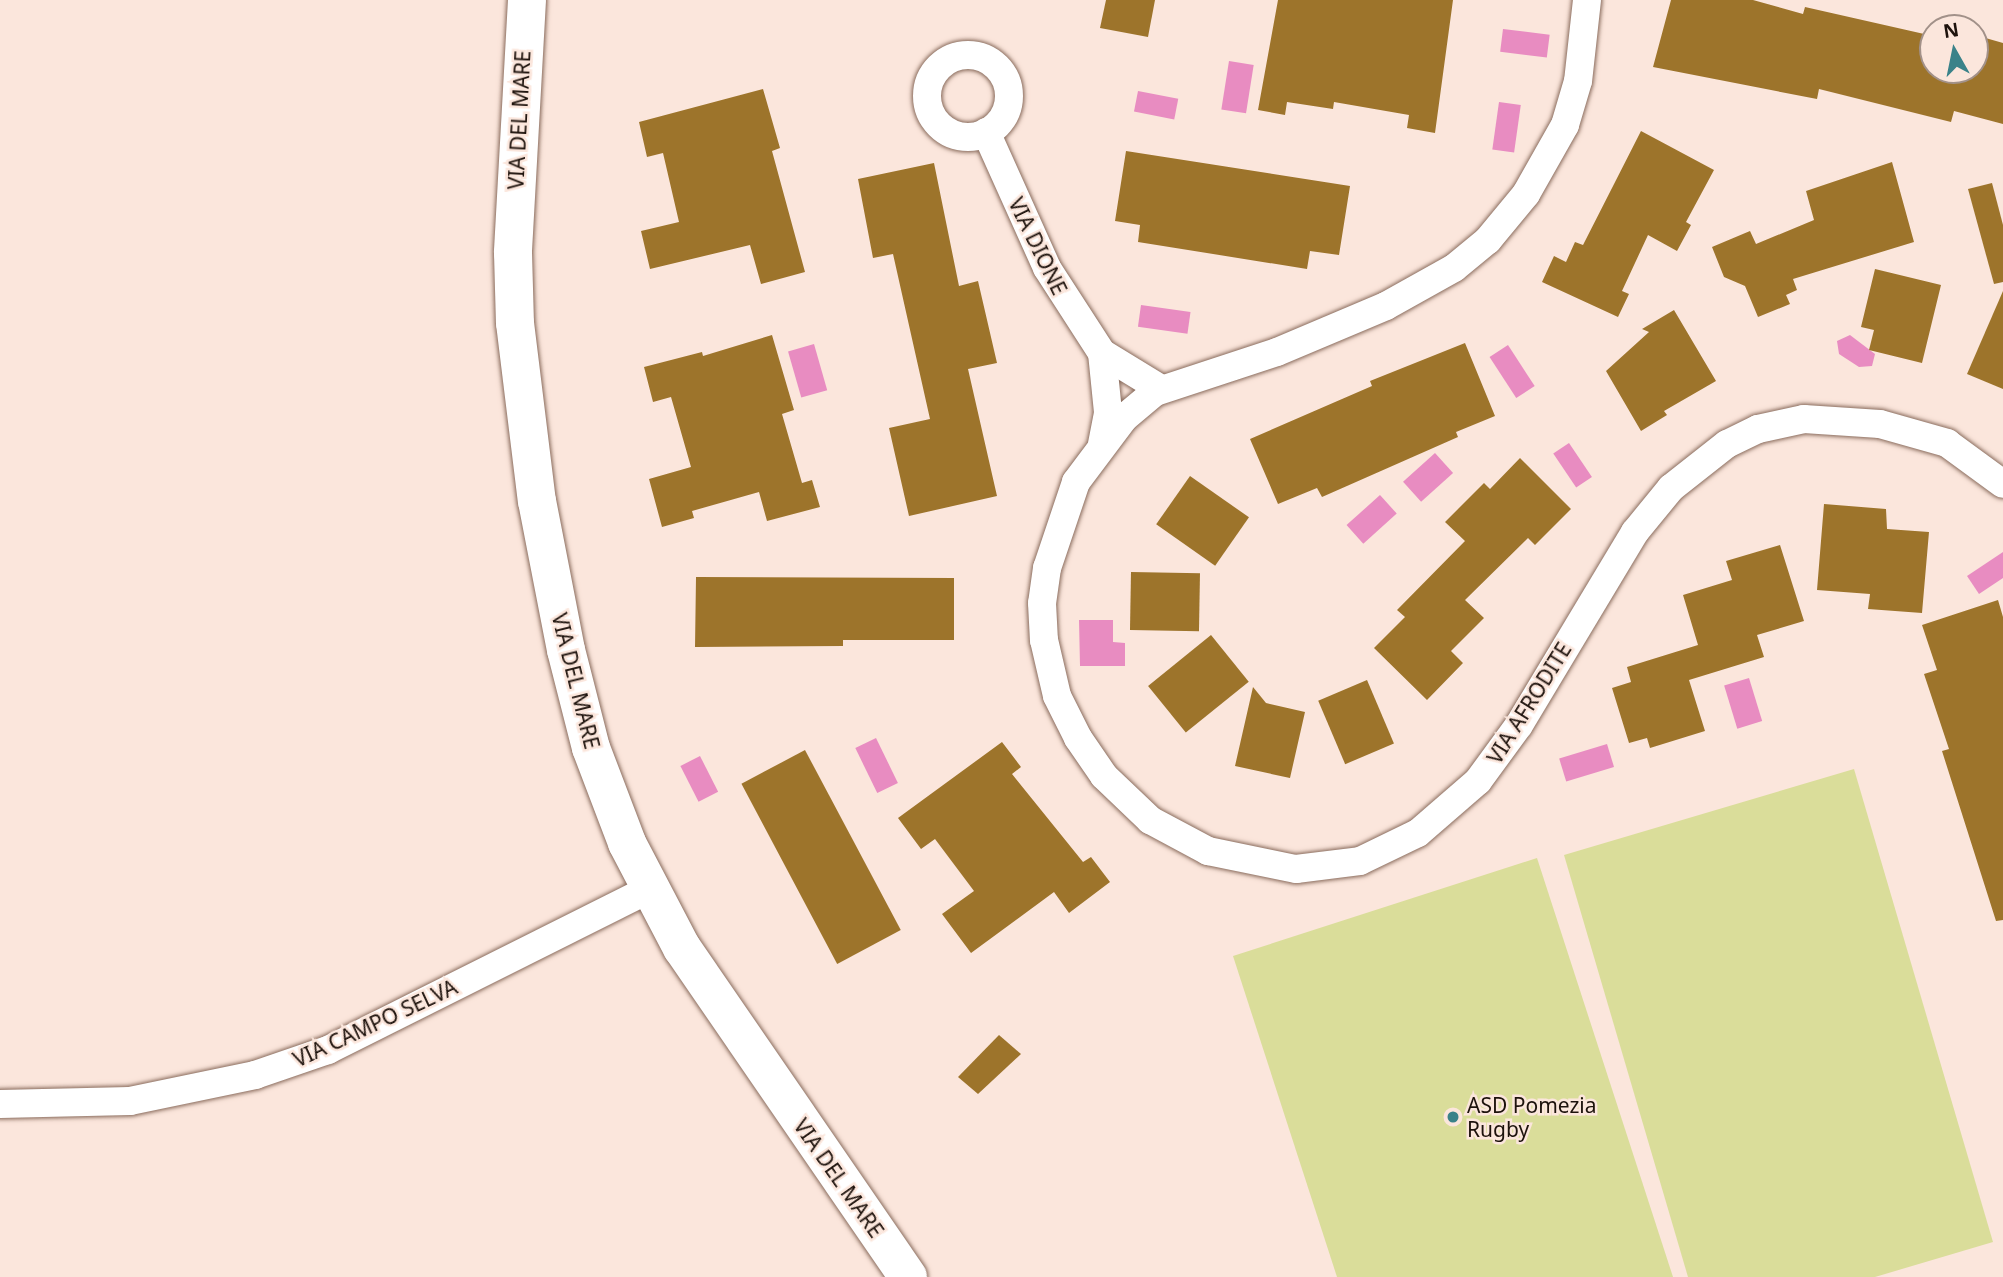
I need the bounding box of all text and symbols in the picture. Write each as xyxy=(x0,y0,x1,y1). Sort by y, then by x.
north arrow xyxy=(1919,14,1989,84)
text: N xyxy=(1941,16,1961,44)
street label: VIA DEL MARE xyxy=(503,50,535,190)
street label: VIA DIONE xyxy=(1004,193,1072,299)
street label: VIA DEL MARE xyxy=(547,610,605,752)
street label: VIA AFRODITE xyxy=(1482,638,1576,768)
street label: VIA CAMPO SELVA xyxy=(289,974,461,1072)
place label: ASD Pomezia Rugby xyxy=(1467,1092,1596,1142)
marker: ASD Pomezia Rugby xyxy=(1445,1109,1461,1125)
street label: VIA DEL MARE xyxy=(789,1114,889,1242)

